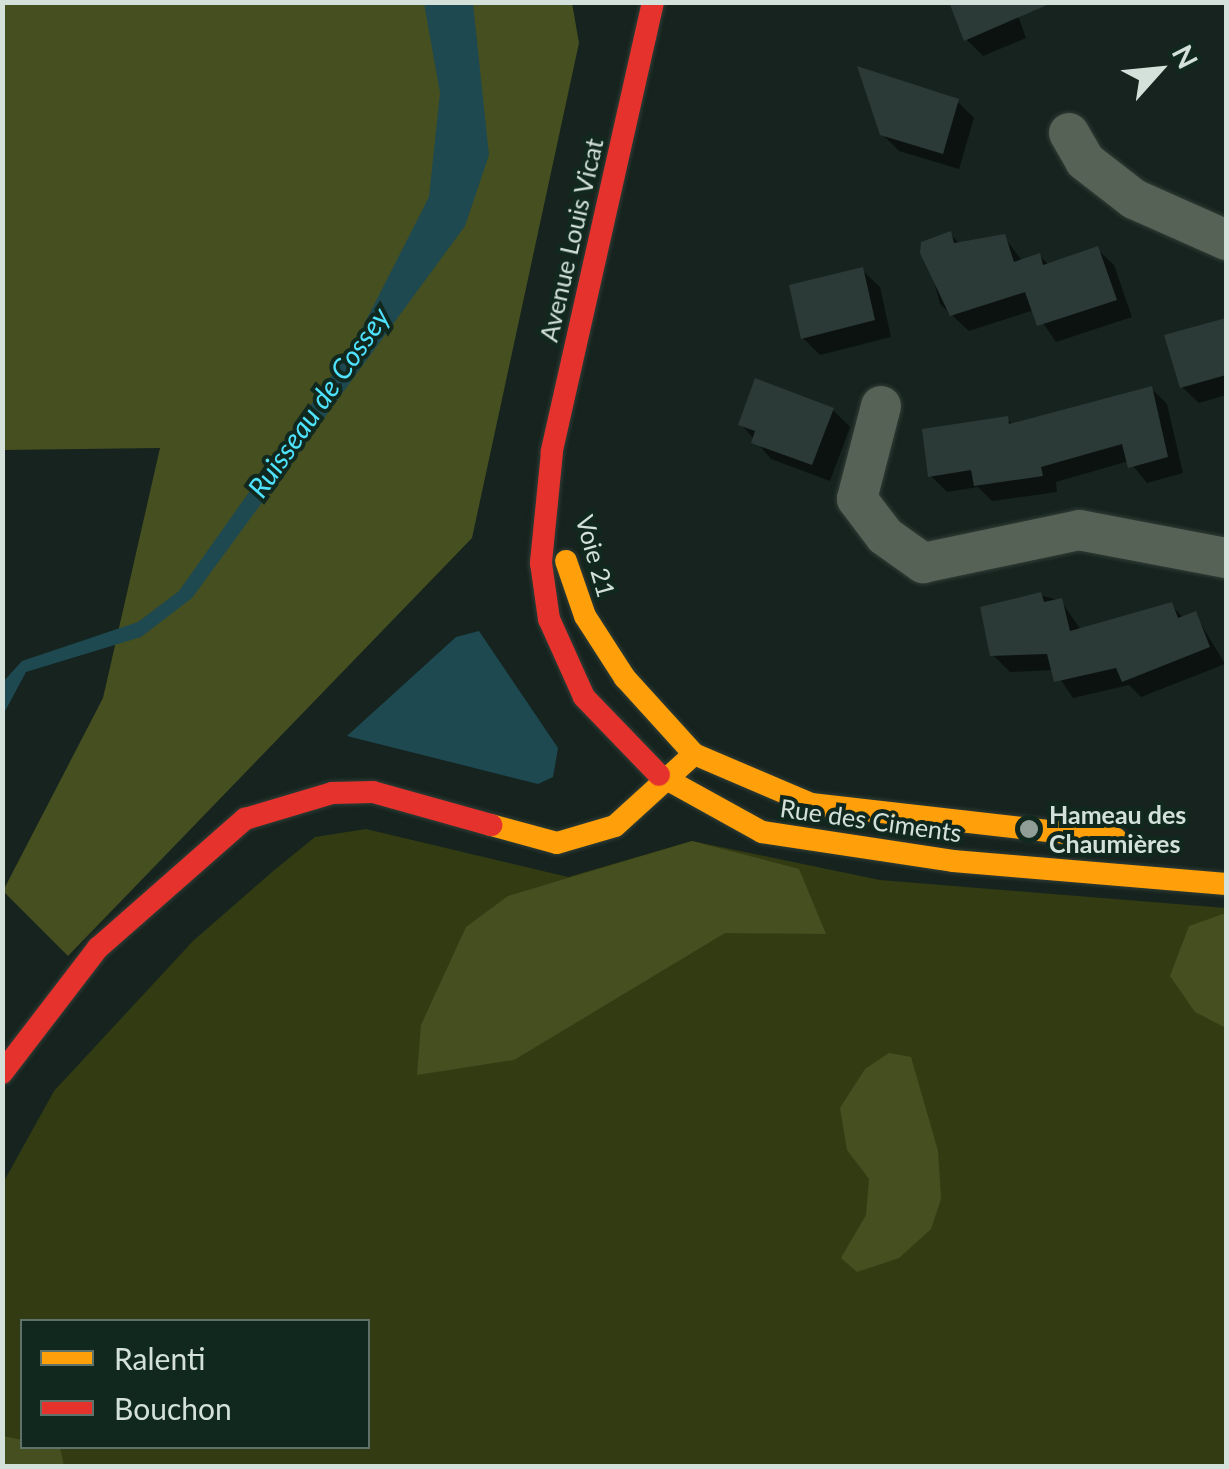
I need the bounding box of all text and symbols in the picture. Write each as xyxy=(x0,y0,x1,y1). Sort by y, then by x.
north arrow xyxy=(1109,20,1209,120)
text: N xyxy=(1166,39,1206,74)
street label: Avenue Louis Vicat xyxy=(533,135,609,345)
water label: Ruisseau de Cossey xyxy=(240,301,396,503)
street label: Voie 21 xyxy=(570,512,622,600)
street label: Rue des Ciments xyxy=(778,792,964,848)
place label: Hameau des Chaumières xyxy=(1049,800,1186,859)
marker: Hameau des Chaumières xyxy=(1018,818,1040,840)
legend xyxy=(20,1319,370,1449)
text: Ralenti xyxy=(114,1340,205,1376)
text: Bouchon xyxy=(114,1390,232,1426)

